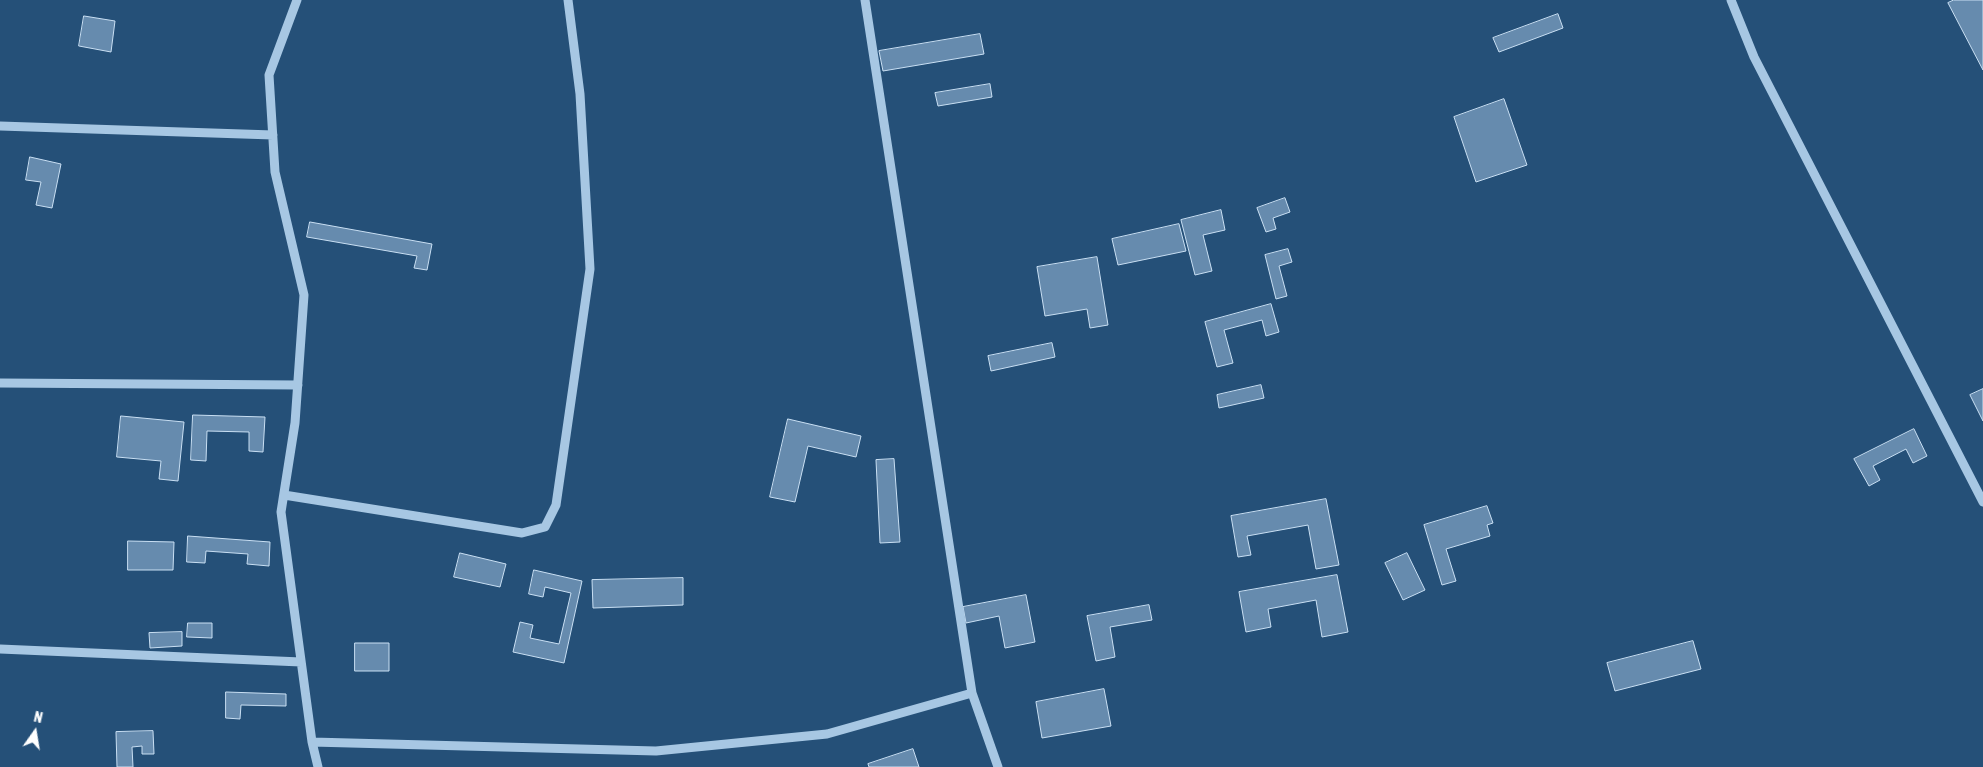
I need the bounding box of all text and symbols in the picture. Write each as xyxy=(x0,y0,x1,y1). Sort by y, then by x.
north arrow xyxy=(10,707,60,757)
text: N xyxy=(33,709,44,726)

